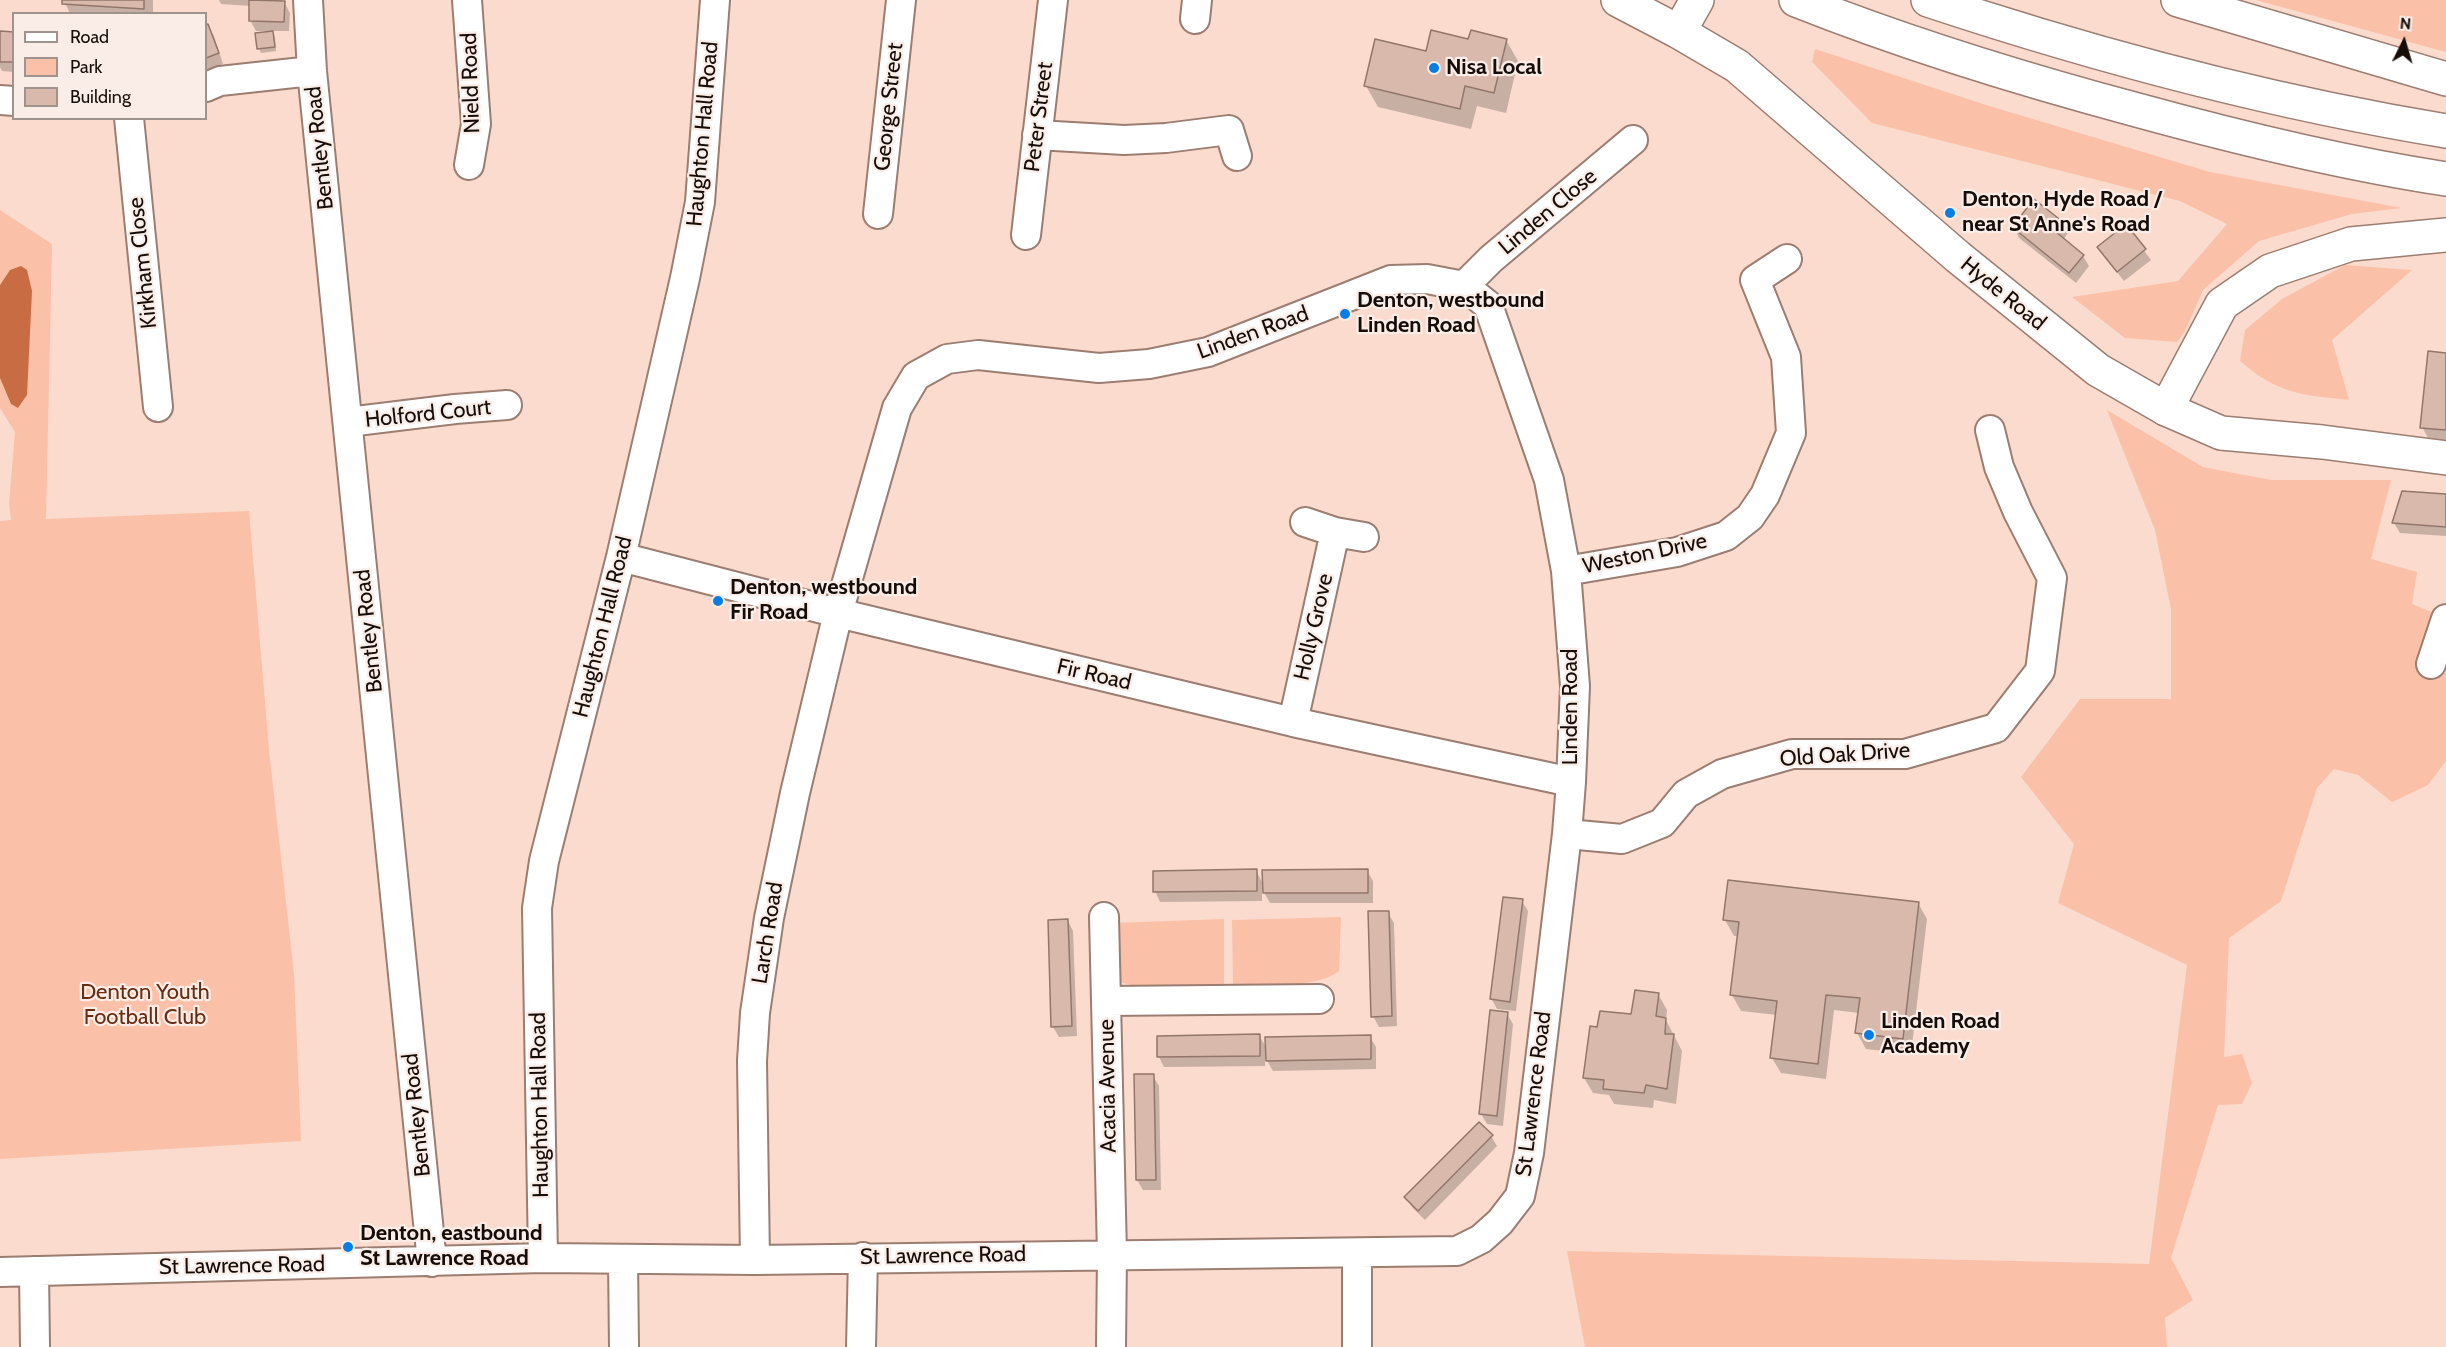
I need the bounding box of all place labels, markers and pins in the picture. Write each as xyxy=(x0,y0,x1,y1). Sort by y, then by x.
place label: Nisa Local xyxy=(1446,55,1542,81)
marker: Nisa Local xyxy=(1427,61,1441,75)
place label: Denton, Hyde Road / near St Anne's Road xyxy=(1962,187,2162,238)
marker: Denton, Hyde Road / near St Anne's Road xyxy=(1943,206,1957,220)
place label: Denton, westbound Linden Road xyxy=(1357,288,1544,340)
marker: Denton, westbound Linden Road xyxy=(1338,307,1352,321)
place label: Denton, westbound Fir Road xyxy=(730,575,917,626)
marker: Denton, westbound Fir Road xyxy=(711,594,725,608)
place label: Linden Road Academy xyxy=(1881,1009,2000,1060)
marker: Linden Road Academy xyxy=(1862,1028,1876,1042)
place label: Denton, eastbound St Lawrence Road xyxy=(360,1221,542,1272)
marker: Denton, eastbound St Lawrence Road xyxy=(341,1240,355,1254)

